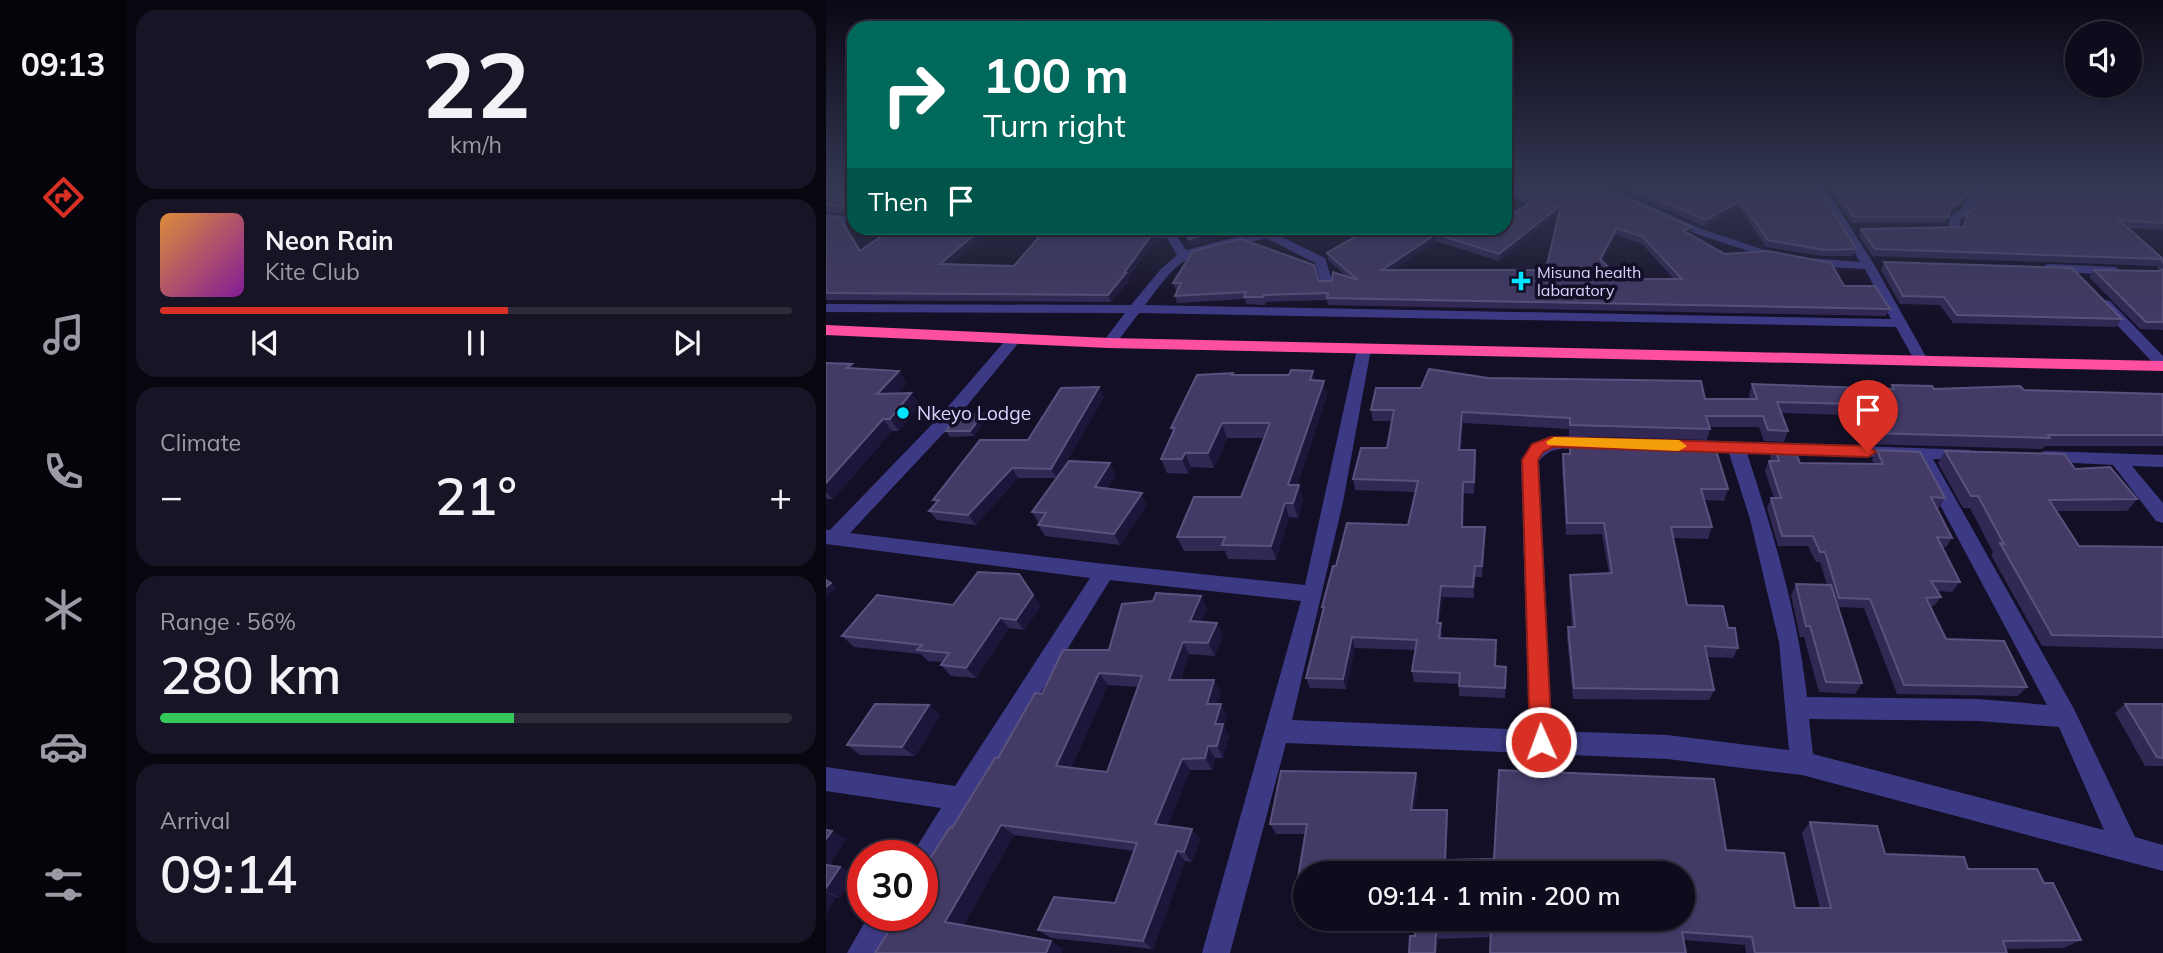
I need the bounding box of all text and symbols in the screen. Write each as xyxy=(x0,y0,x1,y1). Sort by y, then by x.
map controls xyxy=(2065,21,2142,98)
button: sound xyxy=(2065,21,2142,98)
text: 22 xyxy=(421,27,531,141)
text: 09:13 xyxy=(21,44,105,84)
text: 100 m xyxy=(983,44,1129,105)
icon: right xyxy=(868,49,959,140)
text: Turn right xyxy=(983,105,1126,145)
text: km/h xyxy=(450,130,502,159)
icon: directions xyxy=(39,173,88,222)
icon: arrive xyxy=(942,182,980,220)
text: Then xyxy=(868,185,928,218)
text: Neon Rain xyxy=(265,224,394,257)
text: Kite Club xyxy=(265,257,360,286)
place label: Misuna health labaratory xyxy=(1537,262,1641,300)
marker: Misuna health labaratory xyxy=(1511,271,1531,291)
icon: music xyxy=(39,310,88,359)
icon: previous xyxy=(246,324,284,362)
icon: pause xyxy=(457,324,495,362)
icon: next xyxy=(668,324,706,362)
pin xyxy=(1838,380,1898,452)
icon: arrive xyxy=(1849,391,1887,429)
place label: Nkeyo Lodge xyxy=(917,401,1031,425)
marker: Nkeyo Lodge xyxy=(895,405,911,421)
text: Climate xyxy=(160,428,241,457)
icon: phone xyxy=(39,447,88,496)
text: 21° xyxy=(435,463,517,528)
text: − xyxy=(160,472,183,520)
text: + xyxy=(769,472,792,520)
icon: climate xyxy=(39,585,88,634)
text: Range · 56% xyxy=(160,607,296,636)
text: 280 km xyxy=(160,642,341,707)
position arrow xyxy=(1504,705,1578,779)
icon: car xyxy=(39,722,88,771)
text: Arrival xyxy=(160,806,230,835)
speed limit sign: 30 xyxy=(847,840,938,931)
text: 09:14 xyxy=(160,841,297,906)
icon: filters xyxy=(39,860,88,909)
text: 09:14 · 1 min · 200 m xyxy=(1367,879,1621,912)

